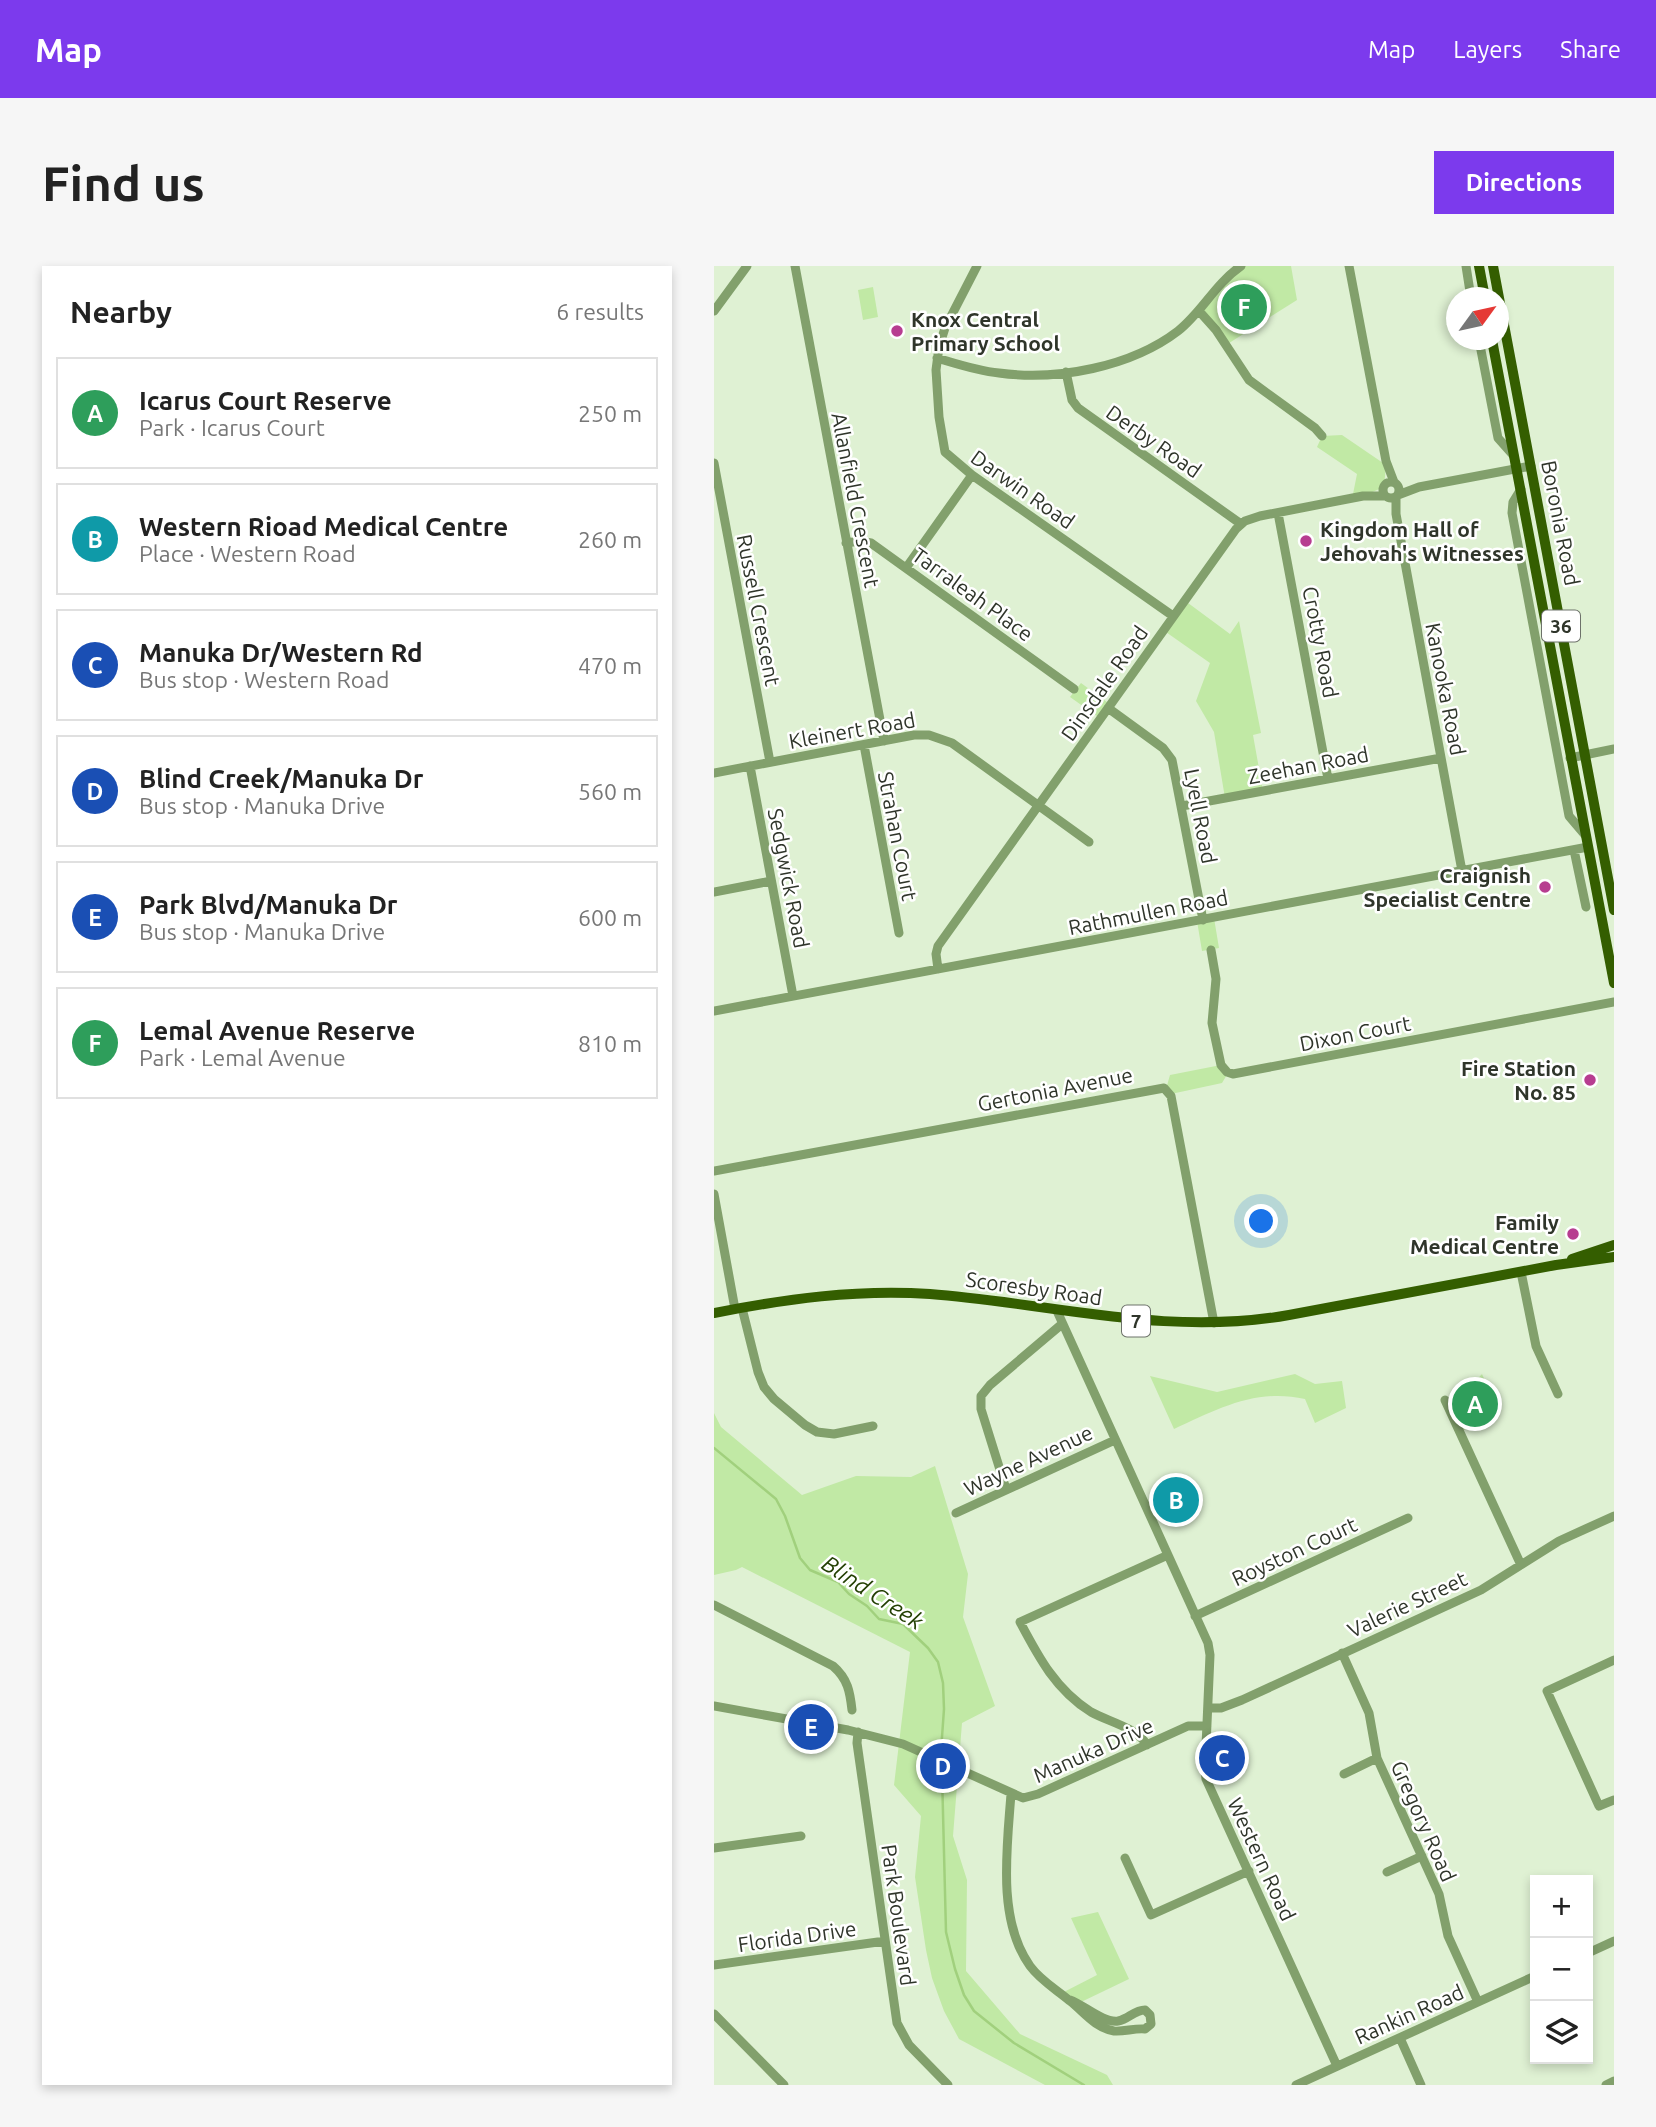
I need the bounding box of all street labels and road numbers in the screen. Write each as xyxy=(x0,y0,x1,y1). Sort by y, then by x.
street label: Derby Road xyxy=(1102,400,1206,482)
street label: Allanfield Crescent xyxy=(827,410,885,590)
street label: Darwin Road xyxy=(967,445,1079,533)
street label: Boronia Road xyxy=(1537,458,1585,588)
street label: Russell Crescent xyxy=(733,532,785,688)
street label: Tarraleah Place xyxy=(908,542,1038,646)
street label: Crotty Road xyxy=(1298,584,1344,700)
road number: 36 xyxy=(1542,610,1580,642)
street label: Dinsdale Road xyxy=(1056,621,1152,745)
street label: Kanooka Road xyxy=(1421,621,1471,757)
street label: Kleinert Road xyxy=(787,707,917,753)
street label: Zeehan Road xyxy=(1245,741,1371,789)
street label: Lyell Road xyxy=(1180,766,1222,866)
street label: Strahan Court xyxy=(874,769,922,903)
street label: Sedgwick Road xyxy=(764,806,814,950)
street label: Rathmullen Road xyxy=(1066,885,1230,939)
street label: Dixon Court xyxy=(1297,1010,1413,1056)
street label: Gertonia Avenue xyxy=(975,1062,1135,1116)
street label: Scoresby Road xyxy=(964,1267,1104,1309)
road number: 7 xyxy=(1122,1306,1150,1336)
street label: Wayne Avenue xyxy=(960,1420,1096,1500)
street label: Royston Court xyxy=(1228,1512,1360,1590)
street label: Valerie Street xyxy=(1343,1566,1471,1642)
street label: Manuka Drive xyxy=(1029,1713,1157,1787)
street label: Gregory Road xyxy=(1387,1757,1461,1885)
street label: Western Road xyxy=(1223,1794,1301,1924)
street label: Park Boulevard xyxy=(877,1843,921,1987)
street label: Florida Drive xyxy=(736,1916,858,1956)
street label: Rankin Road xyxy=(1351,1979,1467,2049)

